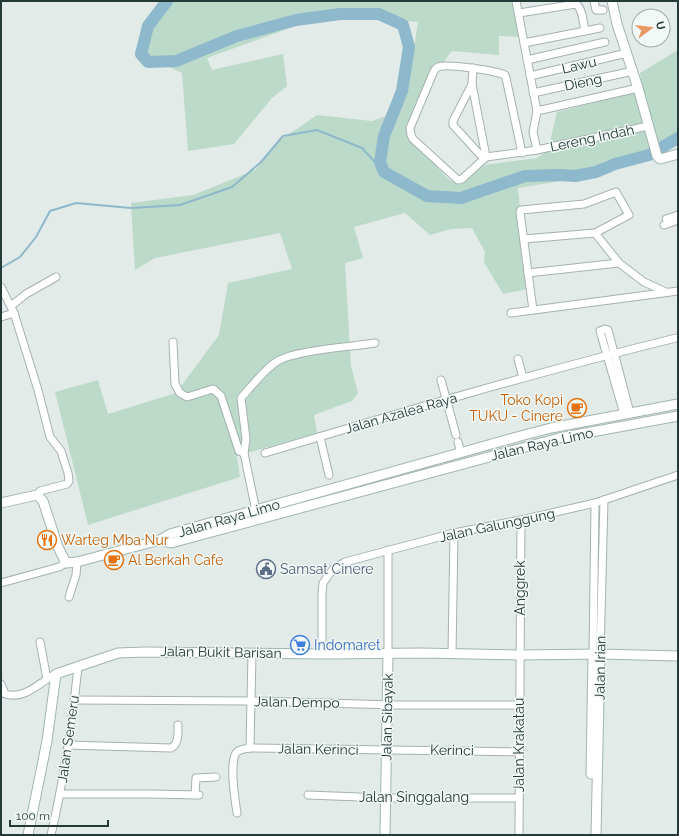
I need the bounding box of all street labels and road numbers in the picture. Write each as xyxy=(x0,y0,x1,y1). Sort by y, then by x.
street label: Lawu xyxy=(560,53,598,77)
street label: Dieng xyxy=(563,70,603,94)
street label: Lereng Indah xyxy=(548,121,636,155)
street label: Jalan Azalea Raya xyxy=(343,389,459,437)
street label: Jalan Raya Limo xyxy=(489,424,595,464)
street label: Jalan Raya Limo xyxy=(176,496,282,540)
street label: Jalan Galunggung xyxy=(438,505,556,545)
street label: Anggrek xyxy=(512,560,528,616)
street label: Jalan Irian xyxy=(591,636,609,700)
street label: Jalan Bukit Barisan xyxy=(160,643,282,661)
street label: Jalan Sibayak xyxy=(378,673,396,761)
street label: Jalan Dempo xyxy=(254,693,340,711)
street label: Jalan Semeru xyxy=(54,694,82,784)
street label: Jalan Krakatau xyxy=(511,698,527,792)
street label: Jalan Kerinci xyxy=(277,740,359,758)
street label: Kerinci xyxy=(430,742,474,758)
street label: Jalan Singgalang xyxy=(359,789,469,805)

